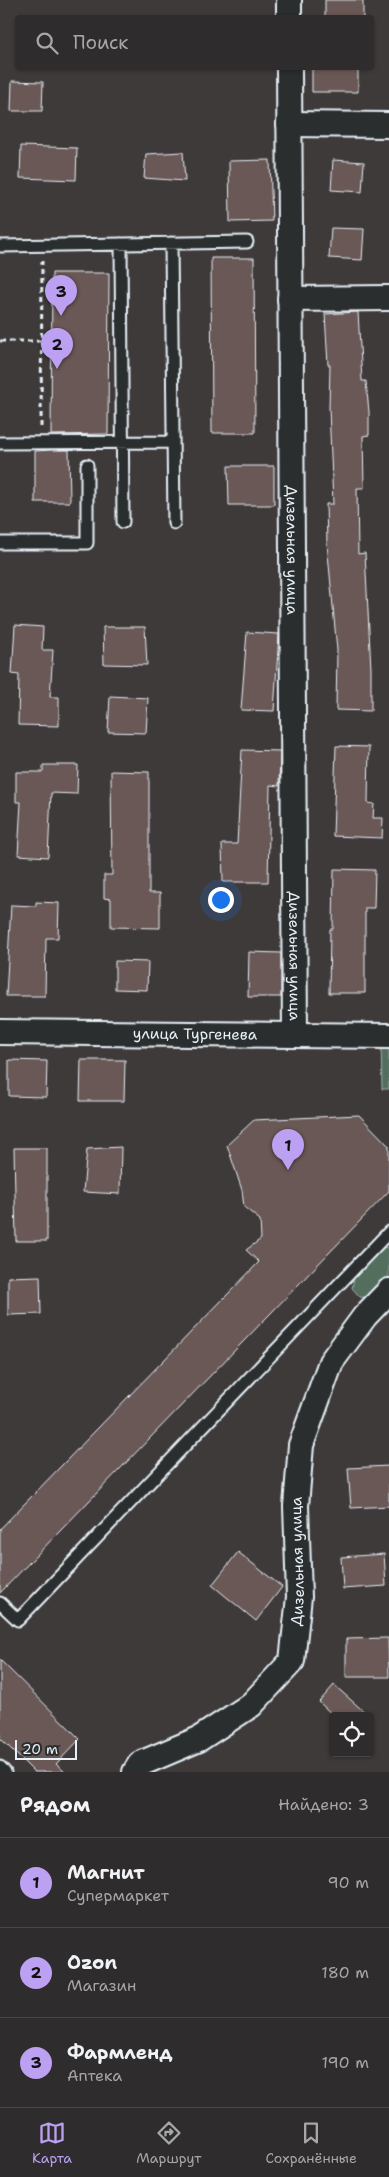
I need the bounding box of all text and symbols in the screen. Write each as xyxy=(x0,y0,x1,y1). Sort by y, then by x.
search box xyxy=(15,15,374,70)
icon: search xyxy=(33,29,61,57)
text: Поиск xyxy=(73,30,128,55)
pin: 3 xyxy=(45,275,77,316)
pin: 2 xyxy=(41,328,73,369)
street label: Дизельная улица xyxy=(282,485,302,615)
your location xyxy=(208,887,234,913)
street label: Дизельная улица xyxy=(284,891,305,1021)
street label: улица Тургенева xyxy=(133,1023,258,1045)
pin: 1 xyxy=(272,1129,304,1170)
street label: Дизельная улица xyxy=(286,1495,309,1627)
map controls xyxy=(329,1712,374,1757)
button: locate xyxy=(329,1712,374,1757)
scale bar xyxy=(15,1737,78,1760)
text: 20 m xyxy=(22,1740,58,1758)
text: Рядом xyxy=(20,1791,90,1819)
text: Найдено: 3 xyxy=(278,1794,369,1815)
text: Магнит xyxy=(67,1860,145,1885)
text: 1 xyxy=(32,1872,40,1893)
text: 90 m xyxy=(328,1872,369,1893)
text: Супермаркет xyxy=(67,1885,169,1906)
text: Ozon xyxy=(67,1950,117,1975)
text: 2 xyxy=(30,1962,42,1983)
text: 180 m xyxy=(321,1962,369,1983)
text: Магазин xyxy=(67,1975,136,1996)
text: Фармленд xyxy=(67,2040,173,2065)
text: 3 xyxy=(30,2052,42,2073)
text: 190 m xyxy=(322,2052,369,2073)
text: Аптека xyxy=(67,2065,122,2086)
tab: Карта xyxy=(32,2119,72,2167)
tab: Маршрут xyxy=(136,2119,201,2167)
tab: Сохранённые xyxy=(266,2119,357,2167)

